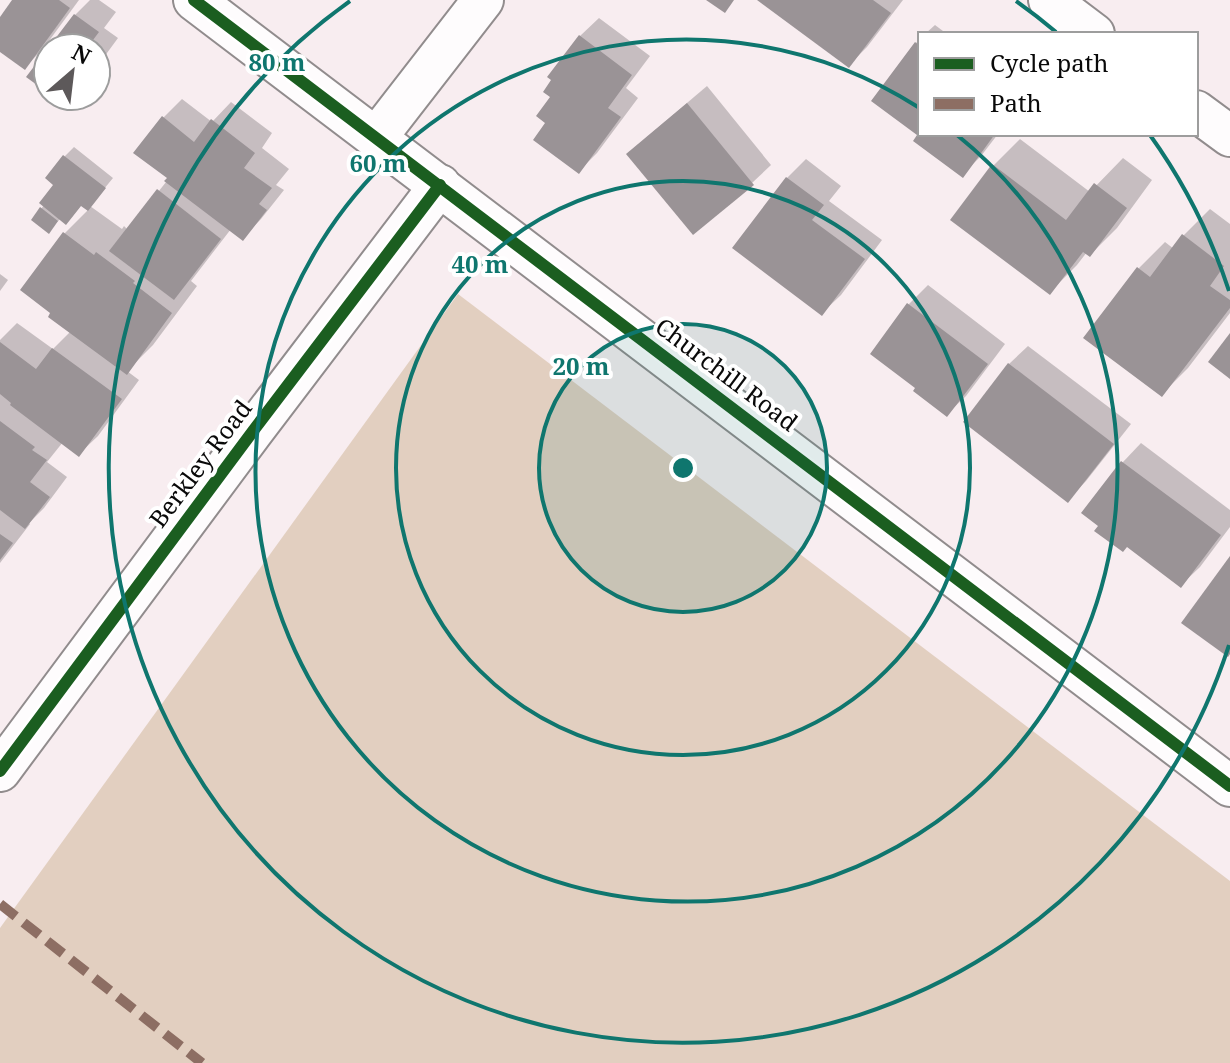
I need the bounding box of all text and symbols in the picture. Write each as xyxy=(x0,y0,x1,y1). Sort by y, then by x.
north arrow xyxy=(32,32,112,112)
legend xyxy=(918,32,1198,136)
text: N xyxy=(67,36,97,71)
text: 80 m xyxy=(248,45,306,78)
text: Cycle path xyxy=(990,46,1109,79)
text: Path xyxy=(990,86,1042,119)
text: 60 m xyxy=(349,146,407,179)
text: 40 m xyxy=(451,247,509,280)
street label: Churchill Road xyxy=(649,309,805,438)
text: 20 m xyxy=(552,349,610,382)
street label: Berkley Road xyxy=(141,392,259,534)
centre of rings xyxy=(669,454,697,482)

